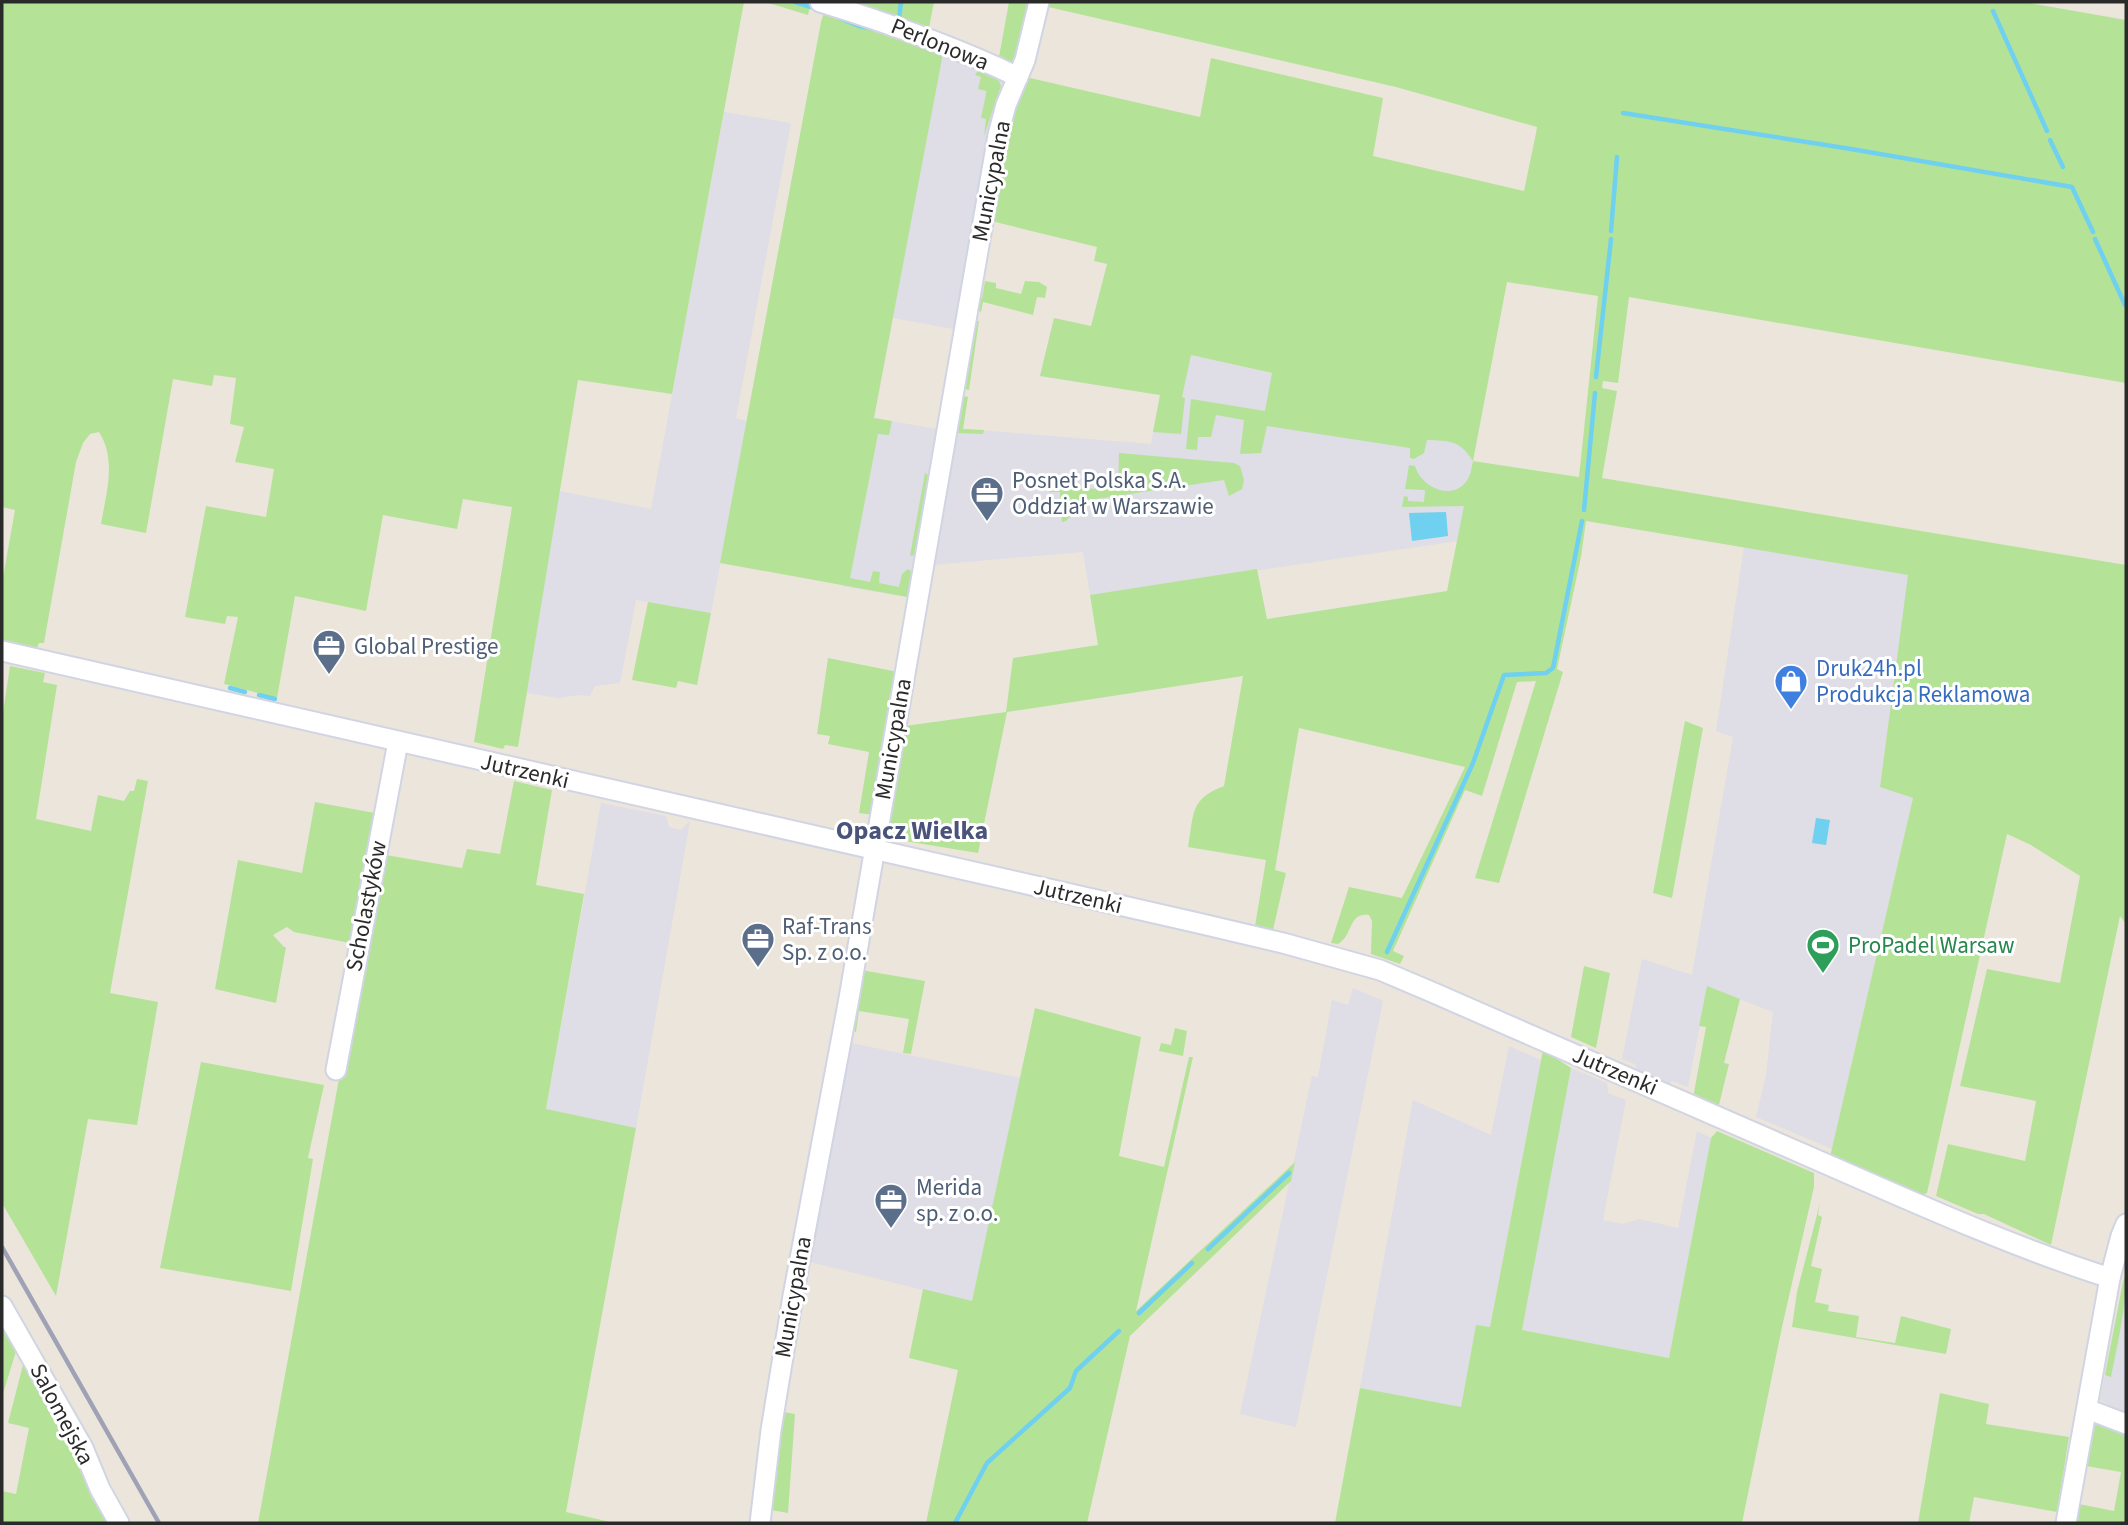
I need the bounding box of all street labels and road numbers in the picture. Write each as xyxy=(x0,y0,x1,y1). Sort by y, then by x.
street label: Perlonowa xyxy=(886,9,994,79)
street label: Municypalna xyxy=(963,118,1019,244)
street label: Municypalna xyxy=(866,676,920,802)
street label: Jutrzenki xyxy=(478,745,572,797)
street label: Scholastyków xyxy=(337,838,395,974)
street label: Jutrzenki xyxy=(1031,870,1125,922)
street label: Jutrzenki xyxy=(1567,1038,1663,1104)
street label: Municypalna xyxy=(766,1234,820,1360)
street label: Salomejska xyxy=(21,1357,103,1471)

